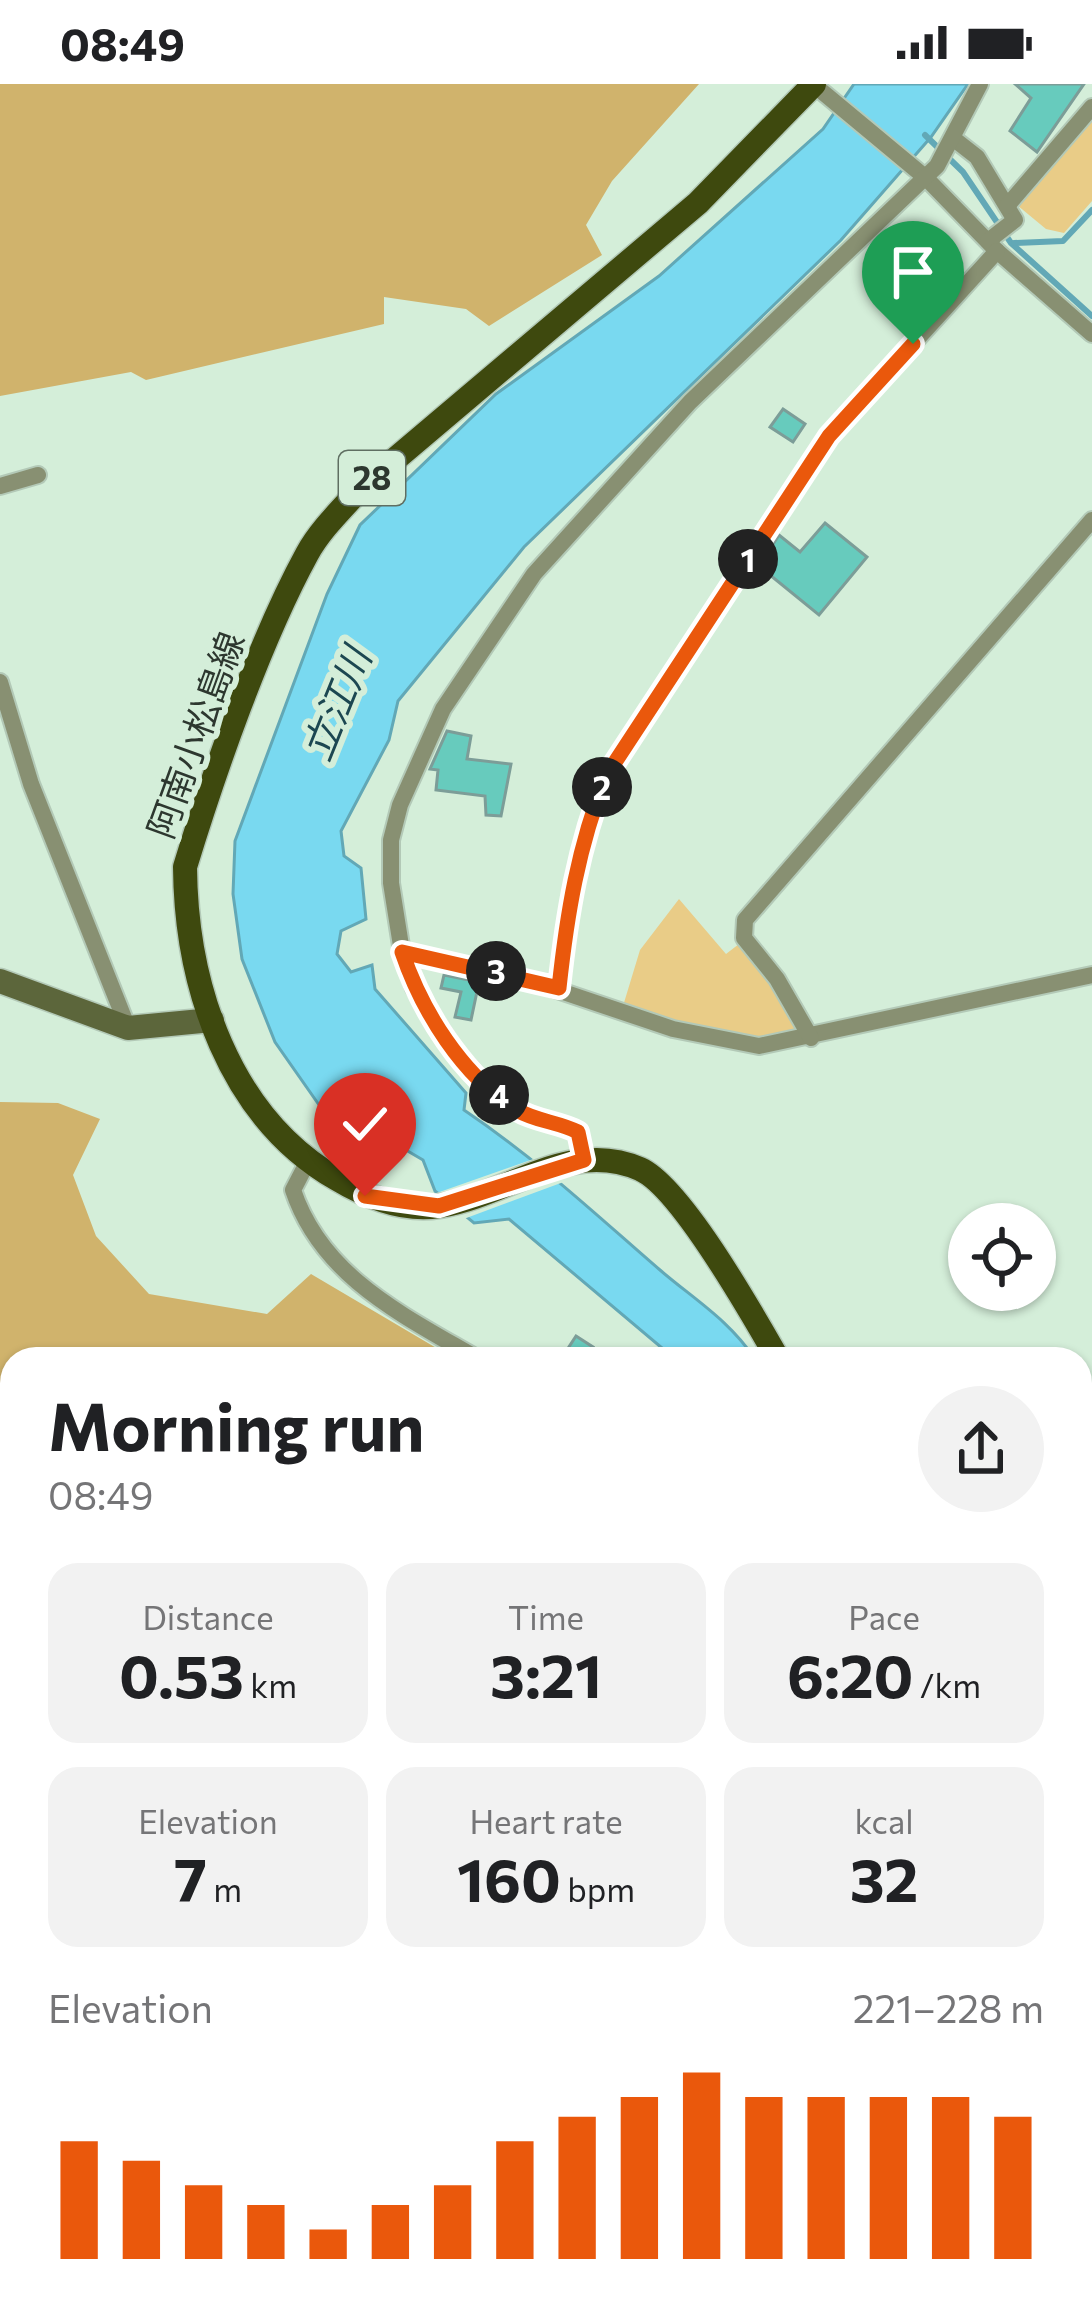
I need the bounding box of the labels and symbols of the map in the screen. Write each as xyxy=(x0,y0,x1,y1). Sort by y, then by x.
pin xyxy=(862,221,964,344)
road number: 28 xyxy=(339,451,405,505)
pin: 1 xyxy=(718,529,778,589)
street label: 阿南小松島線 xyxy=(137,625,252,843)
water label: 立江川 xyxy=(291,636,381,766)
pin: 2 xyxy=(572,757,632,817)
pin: 3 xyxy=(466,941,526,1001)
pin: 4 xyxy=(469,1065,529,1125)
pin xyxy=(314,1073,416,1196)

